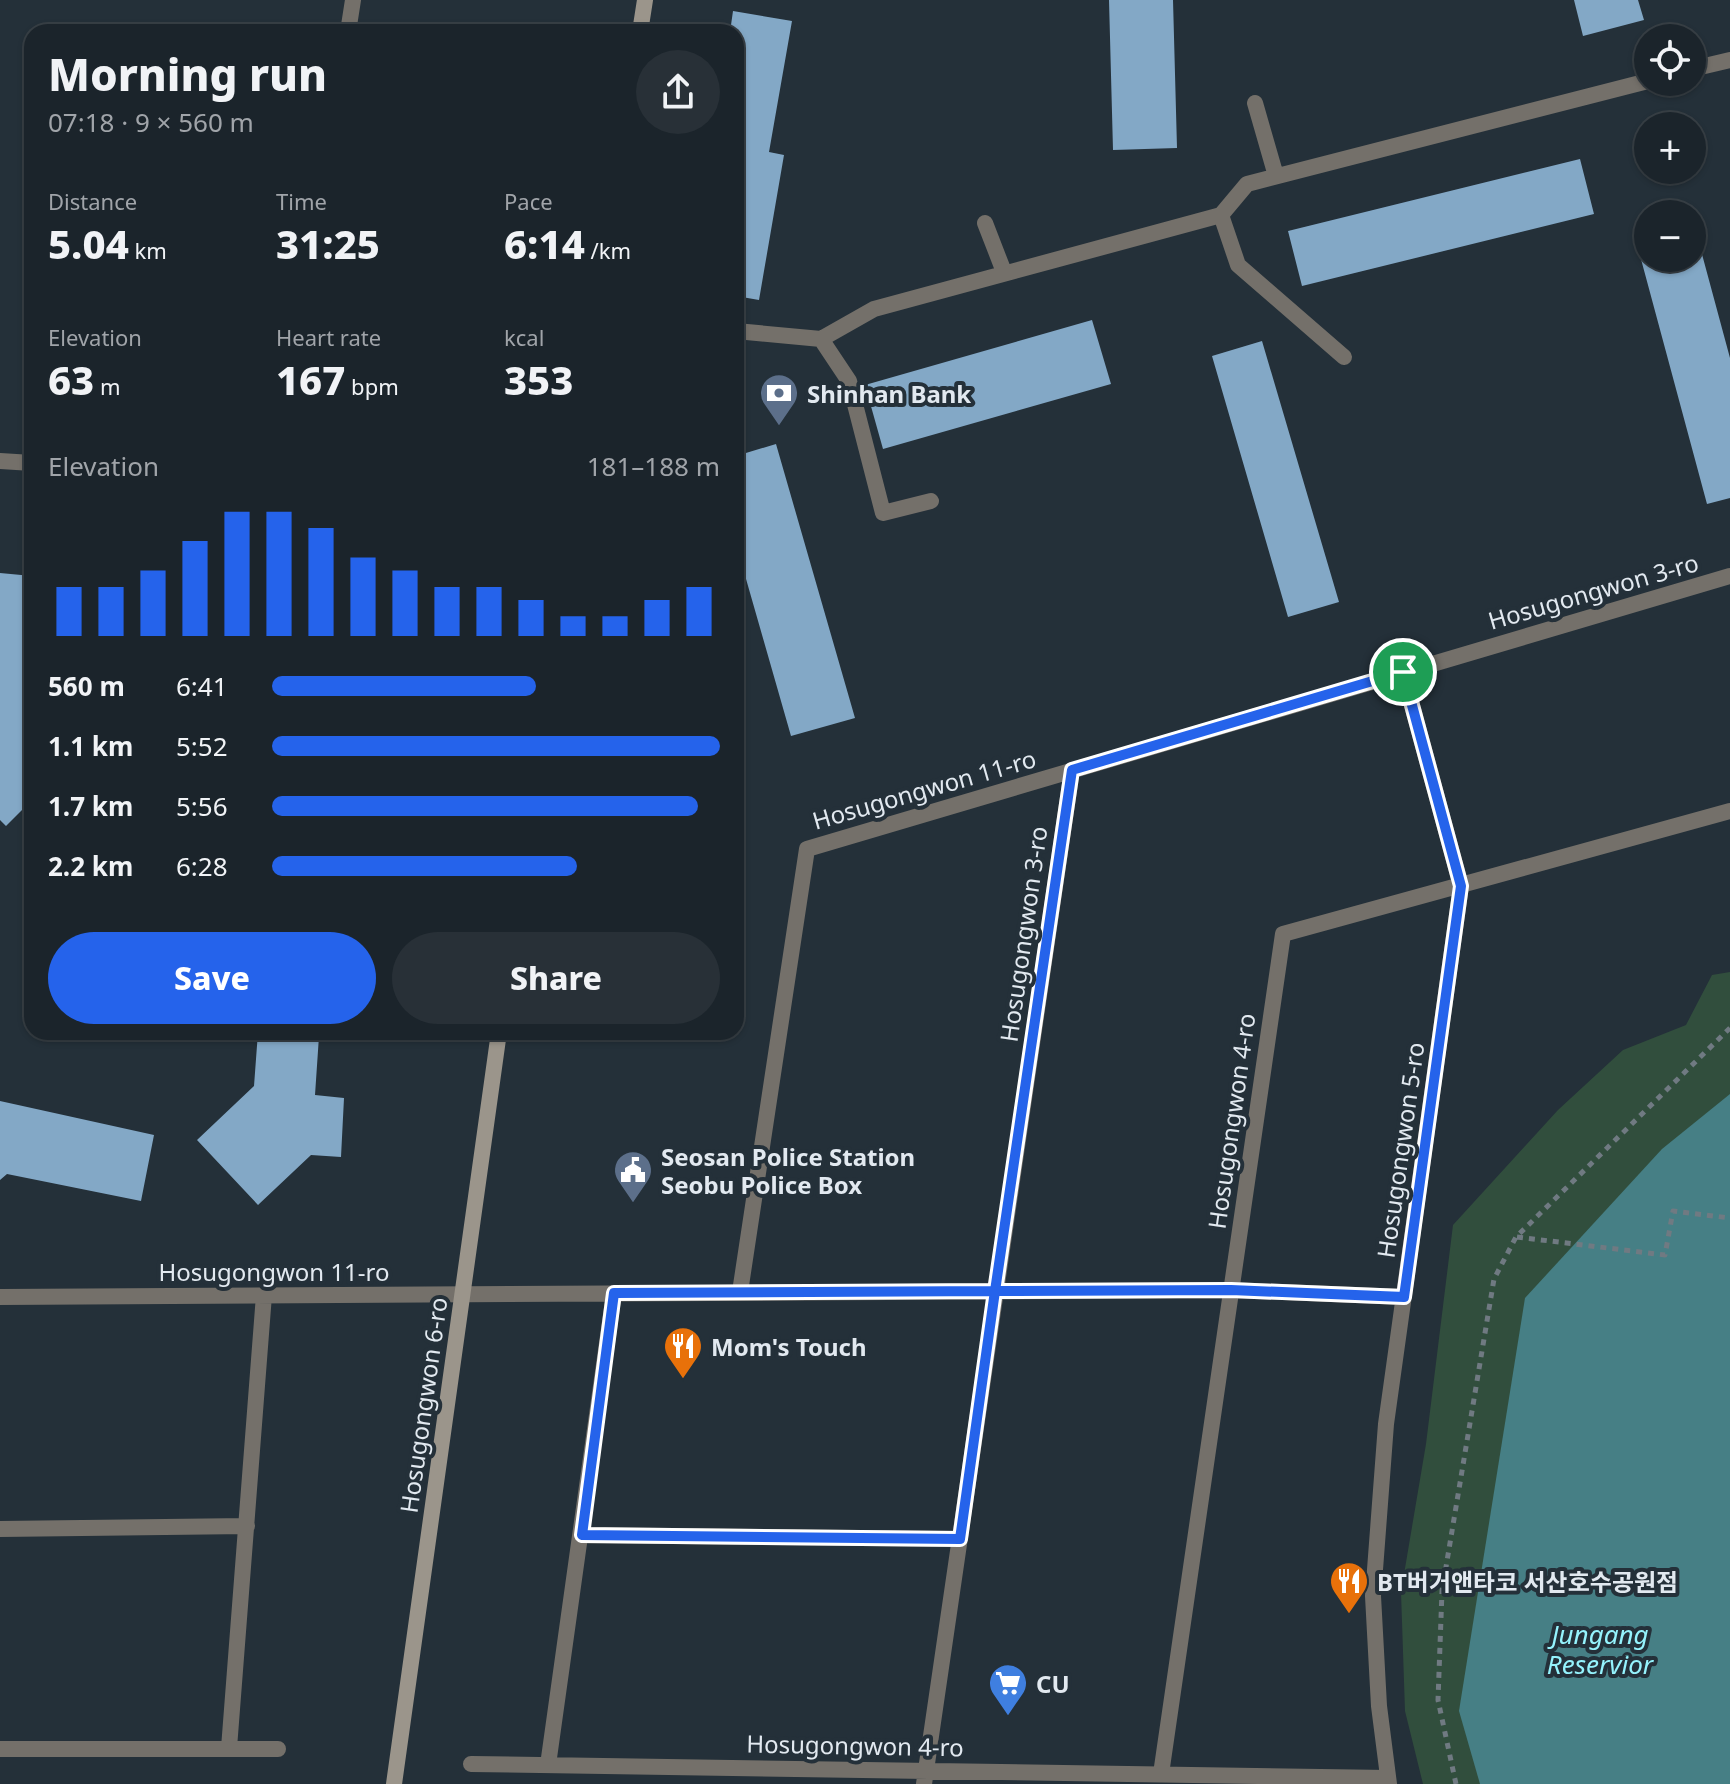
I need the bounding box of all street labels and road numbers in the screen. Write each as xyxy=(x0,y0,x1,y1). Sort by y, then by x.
street label: Hosugongwon 3-ro xyxy=(1484,545,1702,637)
street label: Hosugongwon 11-ro xyxy=(808,741,1040,837)
street label: Hosugongwon 3-ro xyxy=(992,824,1054,1044)
street label: Hosugongwon 4-ro xyxy=(1200,1011,1262,1231)
street label: Hosugongwon 5-ro xyxy=(1369,1040,1431,1260)
street label: Hosugongwon 11-ro xyxy=(158,1255,390,1288)
street label: Hosugongwon 6-ro xyxy=(392,1295,454,1515)
street label: Hosugongwon 4-ro xyxy=(746,1727,964,1763)

